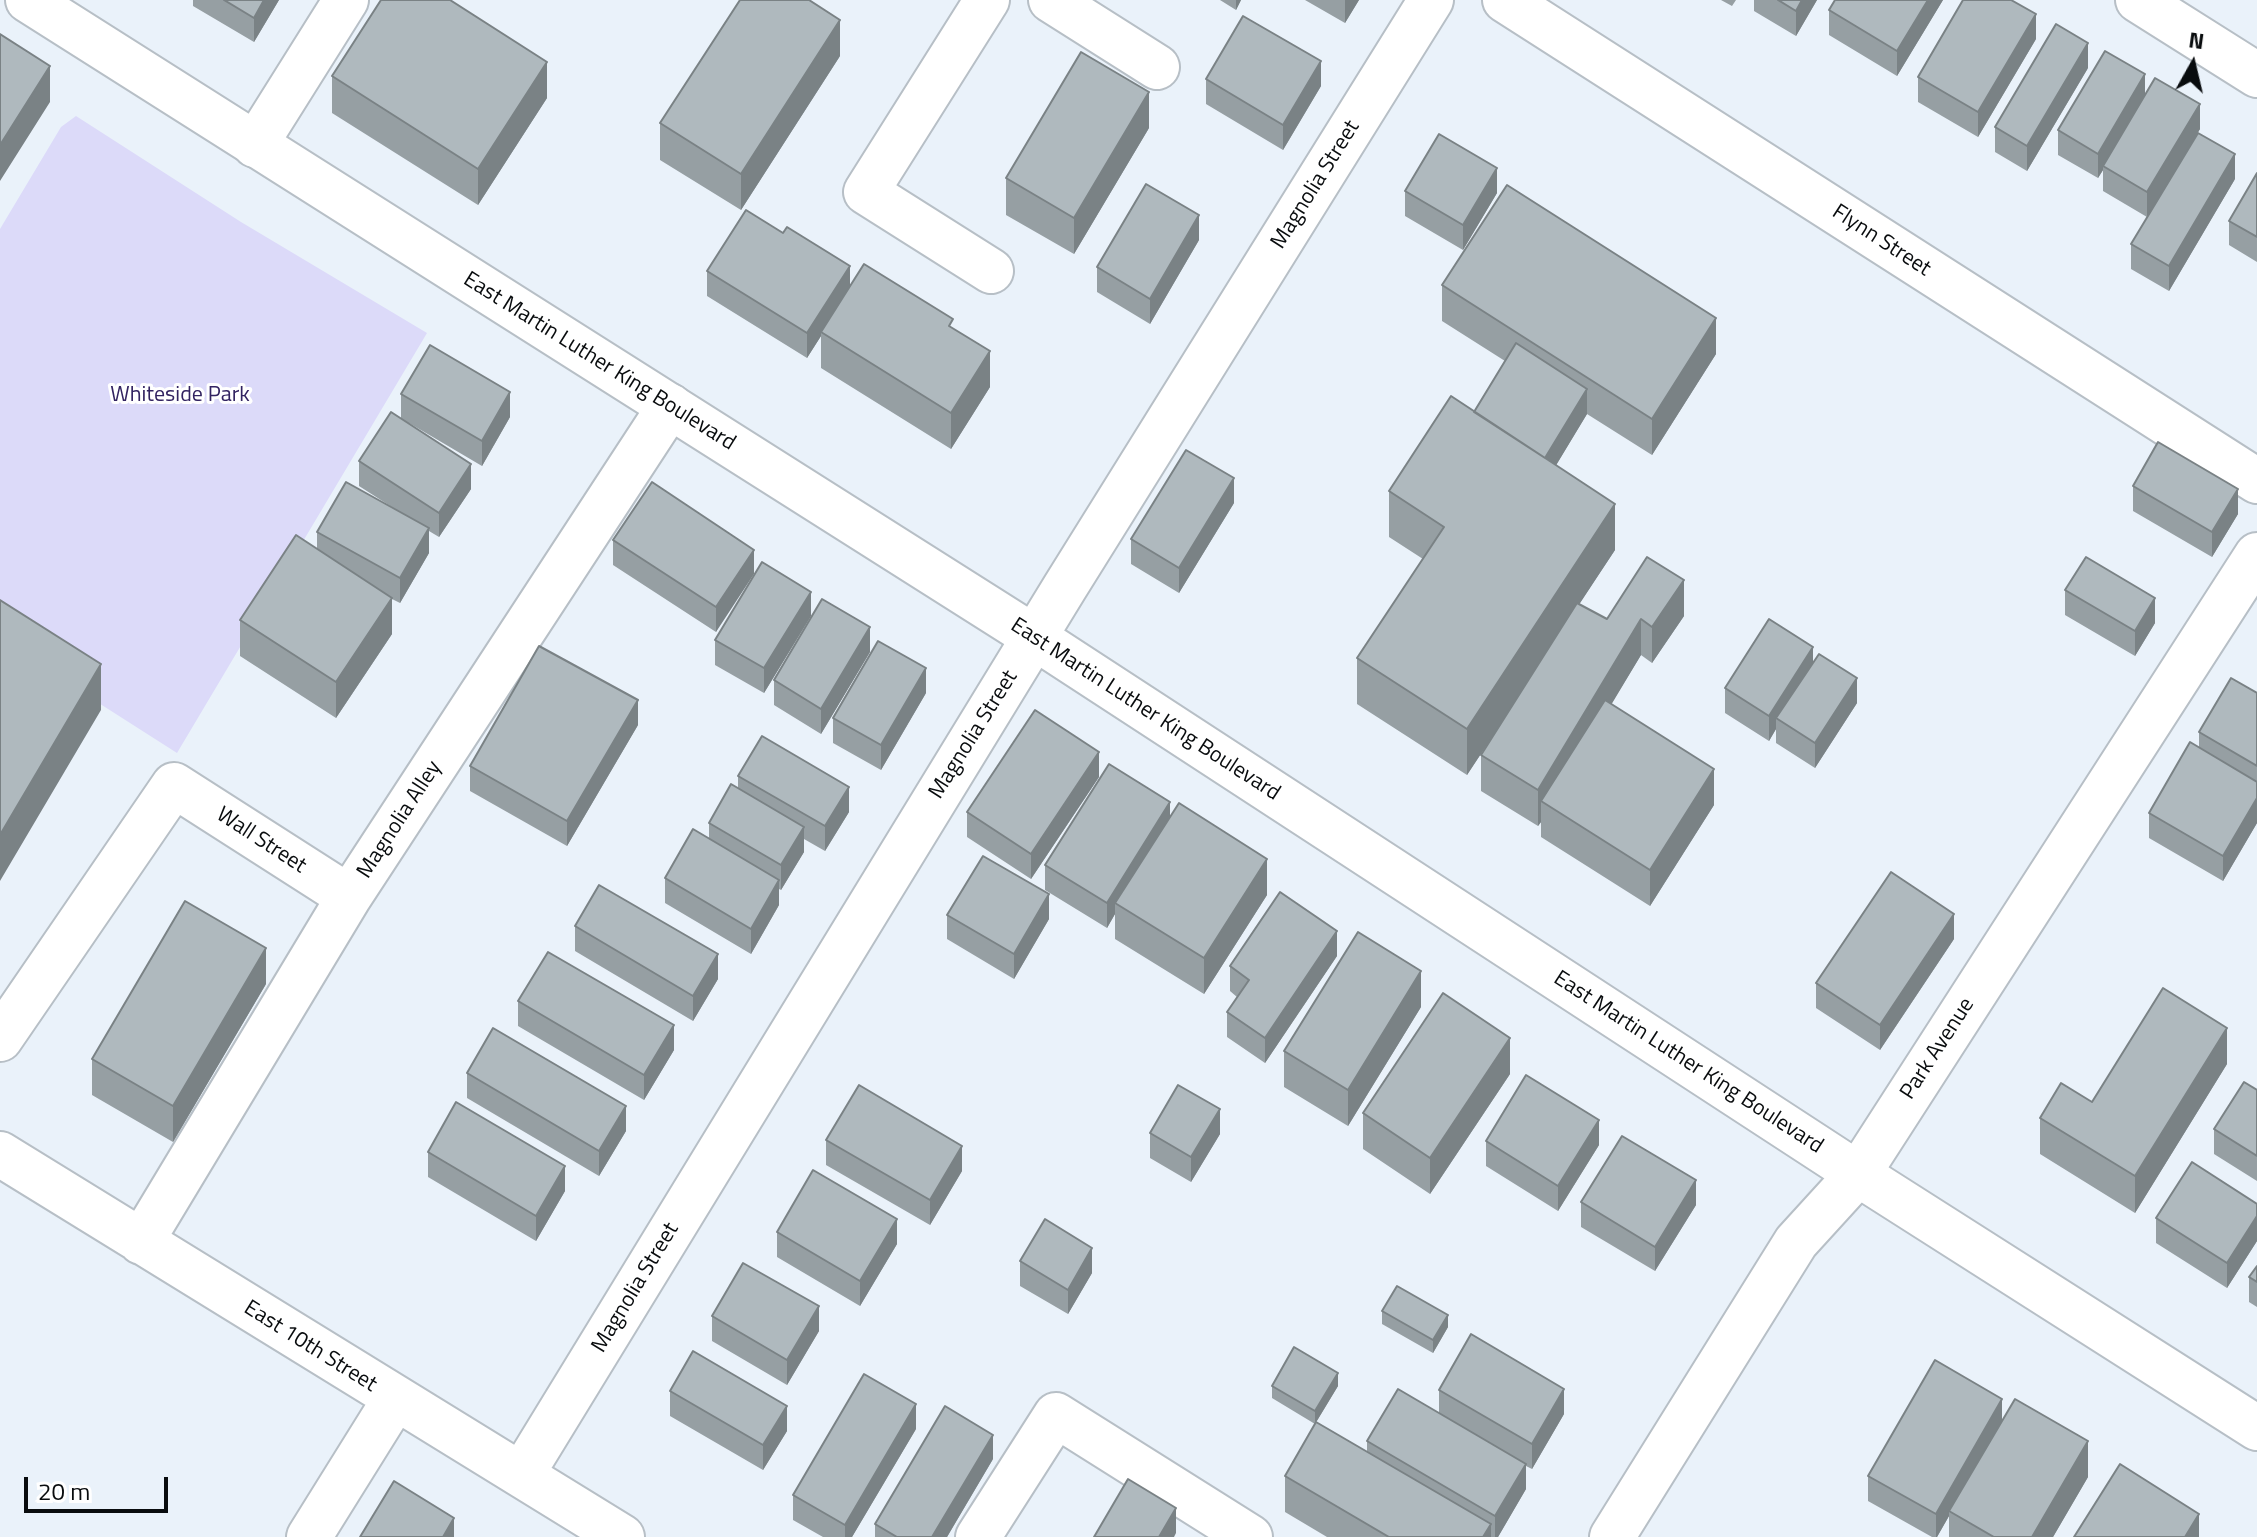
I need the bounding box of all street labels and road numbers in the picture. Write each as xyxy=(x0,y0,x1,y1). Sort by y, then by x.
street label: Magnolia Street xyxy=(1266,116,1366,254)
street label: Flynn Street xyxy=(1827,199,1935,283)
street label: East Martin Luther King Boulevard xyxy=(458,267,740,457)
street label: East Martin Luther King Boulevard xyxy=(1005,613,1285,807)
street label: Magnolia Street xyxy=(924,666,1024,804)
street label: Magnolia Alley xyxy=(352,756,448,884)
street label: Wall Street xyxy=(211,802,311,880)
street label: East Martin Luther King Boulevard xyxy=(1548,966,1828,1160)
street label: Park Avenue xyxy=(1895,993,1981,1105)
street label: Magnolia Street xyxy=(587,1218,685,1358)
street label: East 10th Street xyxy=(239,1296,381,1398)

